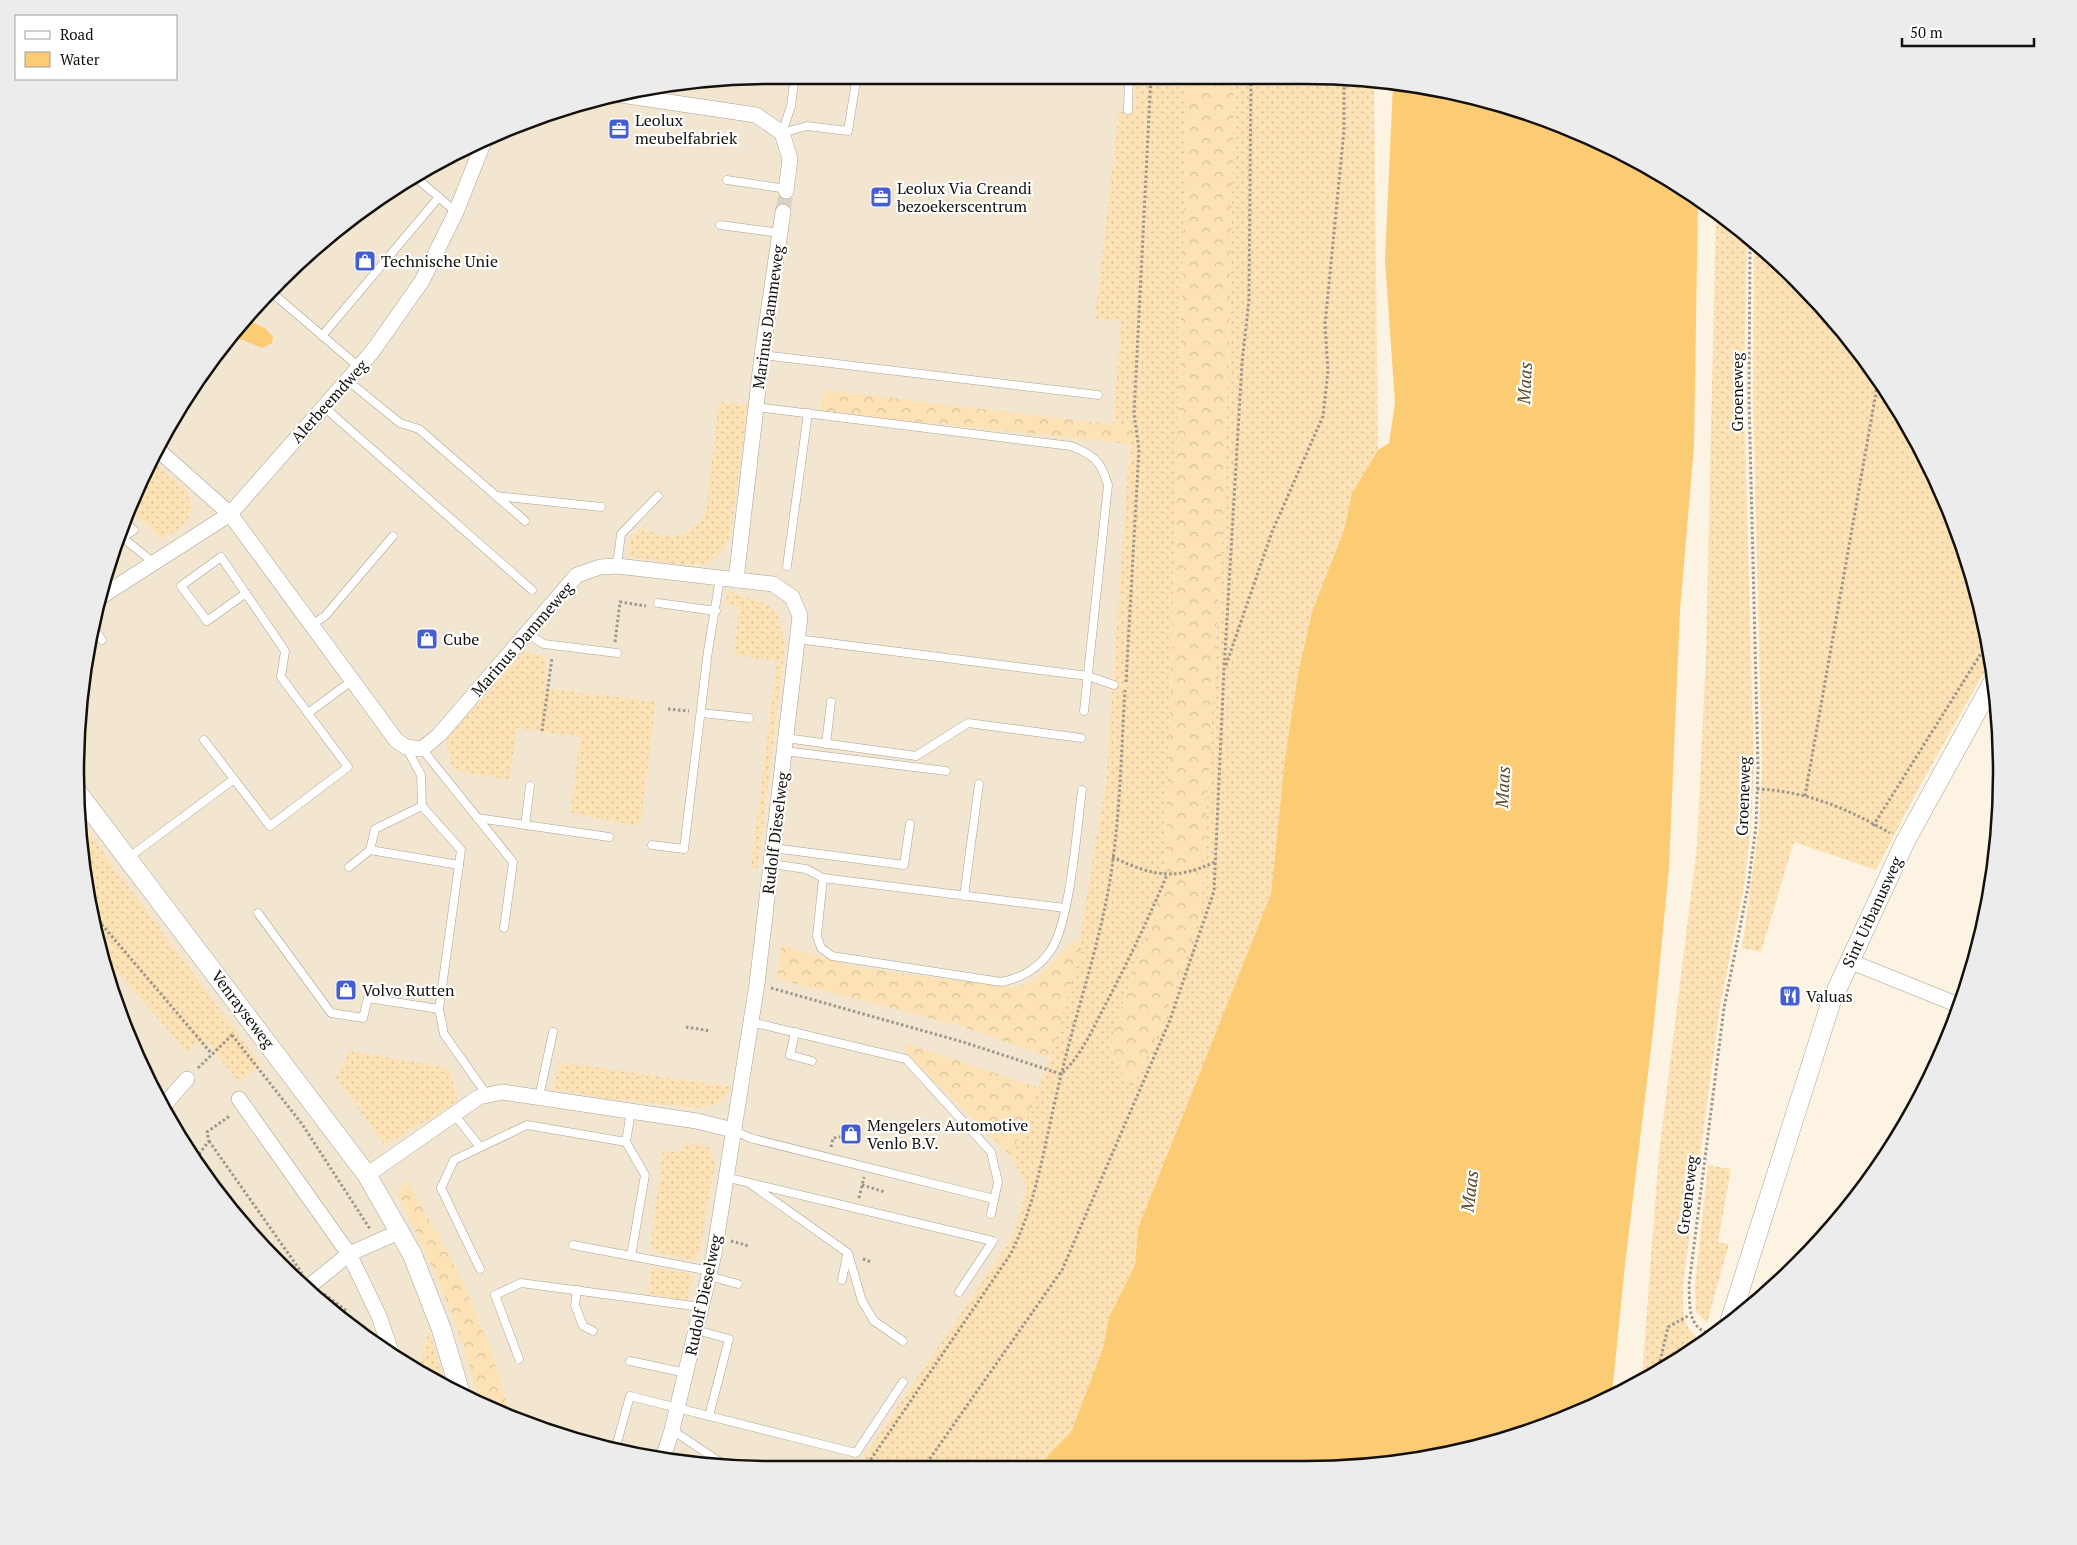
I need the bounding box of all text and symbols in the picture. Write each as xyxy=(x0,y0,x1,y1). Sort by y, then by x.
legend xyxy=(15,15,178,80)
scale bar xyxy=(1902,15,2034,47)
text: 50 m xyxy=(1910,22,1943,42)
text: Road xyxy=(60,24,93,44)
text: Water xyxy=(60,49,100,69)
place label: Leolux meubelfabriek xyxy=(635,109,738,149)
office icon: Leolux meubelfabriek xyxy=(607,117,631,141)
place label: Leolux Via Creandi bezoekerscentrum xyxy=(897,177,1032,217)
office icon: Leolux Via Creandi bezoekerscentrum xyxy=(869,185,893,209)
street label: Marinus Dammeweg xyxy=(747,243,789,391)
shop icon: Technische Unie xyxy=(353,249,377,273)
place label: Technische Unie xyxy=(381,250,498,272)
street label: Groeneweg xyxy=(1726,352,1748,432)
street label: Alerbeemdweg xyxy=(286,354,373,448)
water label: Maas xyxy=(1511,361,1537,406)
street label: Marinus Dammeweg xyxy=(466,576,578,701)
shop icon: Cube xyxy=(415,627,439,651)
place label: Cube xyxy=(443,628,479,650)
street label: Groeneweg xyxy=(1731,755,1755,836)
water label: Maas xyxy=(1489,765,1515,810)
street label: Rudolf Dieselweg xyxy=(757,770,793,895)
street label: Sint Urbanusweg xyxy=(1837,852,1908,971)
street label: Venrayseweg xyxy=(206,966,280,1053)
shop icon: Volvo Rutten xyxy=(334,978,358,1002)
place label: Volvo Rutten xyxy=(362,979,455,1001)
restaurant icon: Valuas xyxy=(1778,984,1802,1008)
place label: Valuas xyxy=(1806,985,1853,1007)
place label: Mengelers Automotive Venlo B.V. xyxy=(867,1114,1028,1154)
shop icon: Mengelers Automotive Venlo B.V. xyxy=(839,1122,863,1146)
street label: Groeneweg xyxy=(1671,1154,1703,1236)
water label: Maas xyxy=(1454,1169,1483,1214)
street label: Rudolf Dieselweg xyxy=(679,1232,727,1358)

